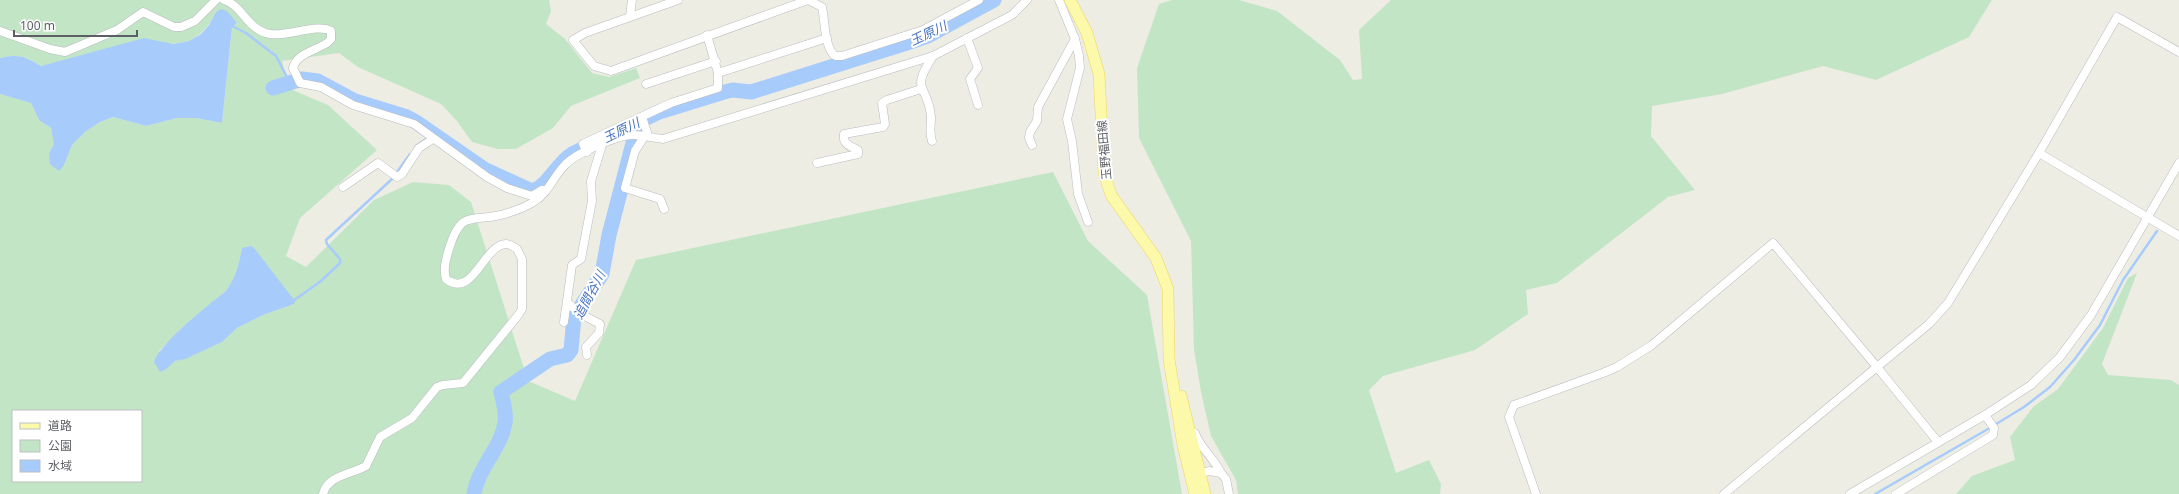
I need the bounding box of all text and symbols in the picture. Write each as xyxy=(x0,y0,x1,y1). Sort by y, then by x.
scale bar xyxy=(14,12,137,38)
water label: 玉原川 xyxy=(907,16,951,49)
text: 100 m xyxy=(20,17,55,34)
water label: 玉原川 xyxy=(600,112,644,147)
street label: 玉野福田線 xyxy=(1093,119,1115,181)
water label: 追間谷川 xyxy=(569,266,610,322)
legend xyxy=(12,410,142,482)
text: 道路 xyxy=(48,417,72,434)
text: 公園 xyxy=(48,437,72,454)
text: 水域 xyxy=(48,457,72,474)

